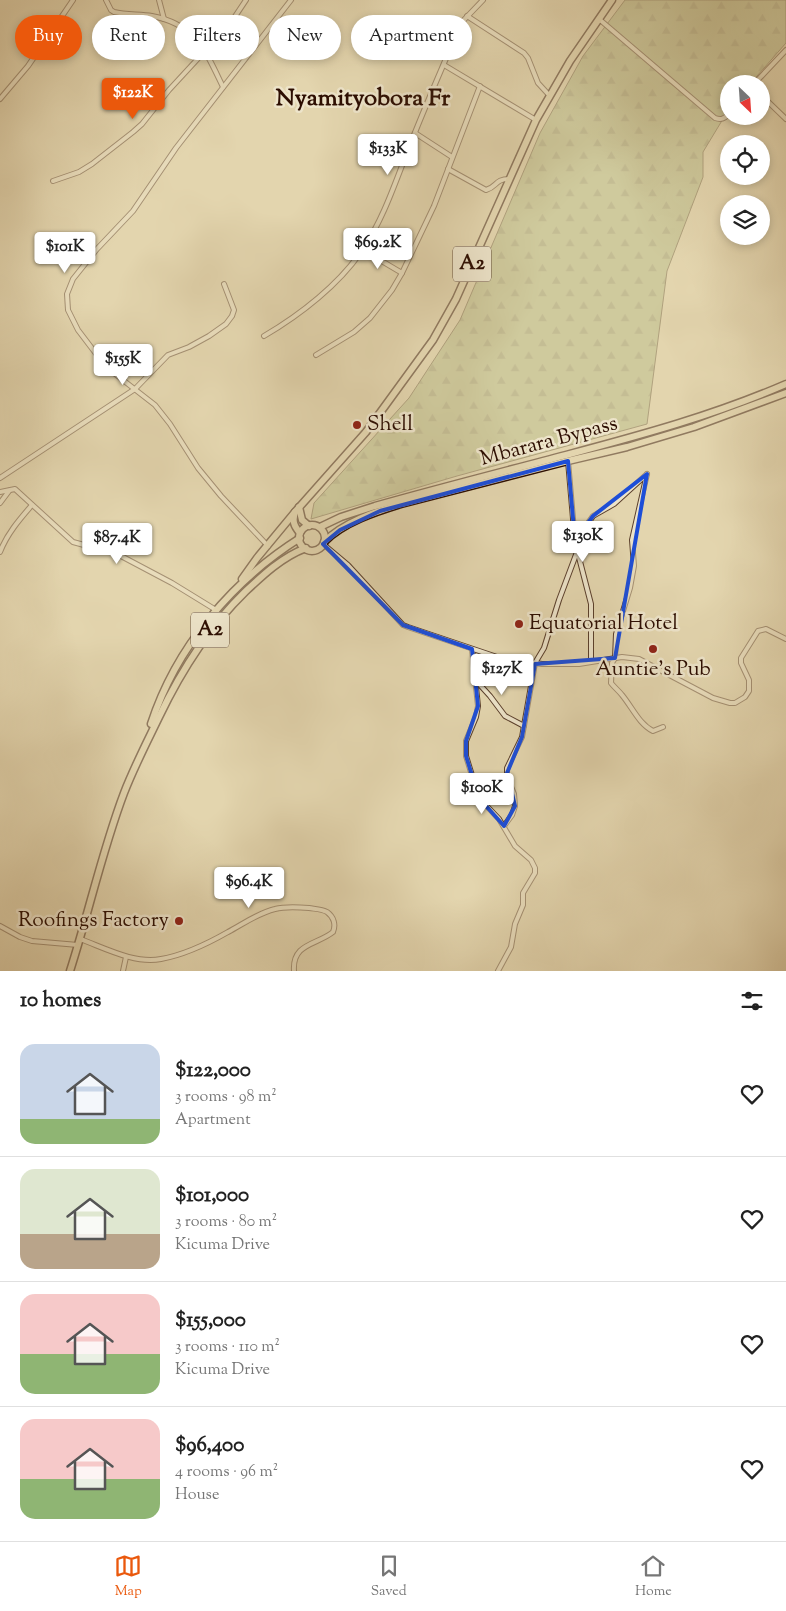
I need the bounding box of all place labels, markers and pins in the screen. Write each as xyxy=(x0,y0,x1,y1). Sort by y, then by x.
pin: $122K xyxy=(98,78,168,120)
pin: $133K xyxy=(353,134,423,176)
pin: $69.2K xyxy=(337,228,419,270)
pin: $101K xyxy=(30,232,100,274)
pin: $155K xyxy=(88,344,158,386)
place label: Shell xyxy=(367,410,413,440)
marker: Shell xyxy=(351,419,363,431)
pin: $130K xyxy=(548,520,618,563)
pin: $87.4K xyxy=(76,522,158,565)
place label: Equatorial Hotel xyxy=(529,609,678,639)
marker: Equatorial Hotel xyxy=(513,618,525,630)
marker: Auntie’s Pub xyxy=(647,643,659,655)
pin: $127K xyxy=(467,654,537,696)
place label: Auntie’s Pub xyxy=(595,655,711,685)
pin: $100K xyxy=(447,772,517,815)
pin: $96.4K xyxy=(208,866,290,909)
place label: Roofings Factory xyxy=(18,906,170,936)
marker: Roofings Factory xyxy=(173,915,185,927)

